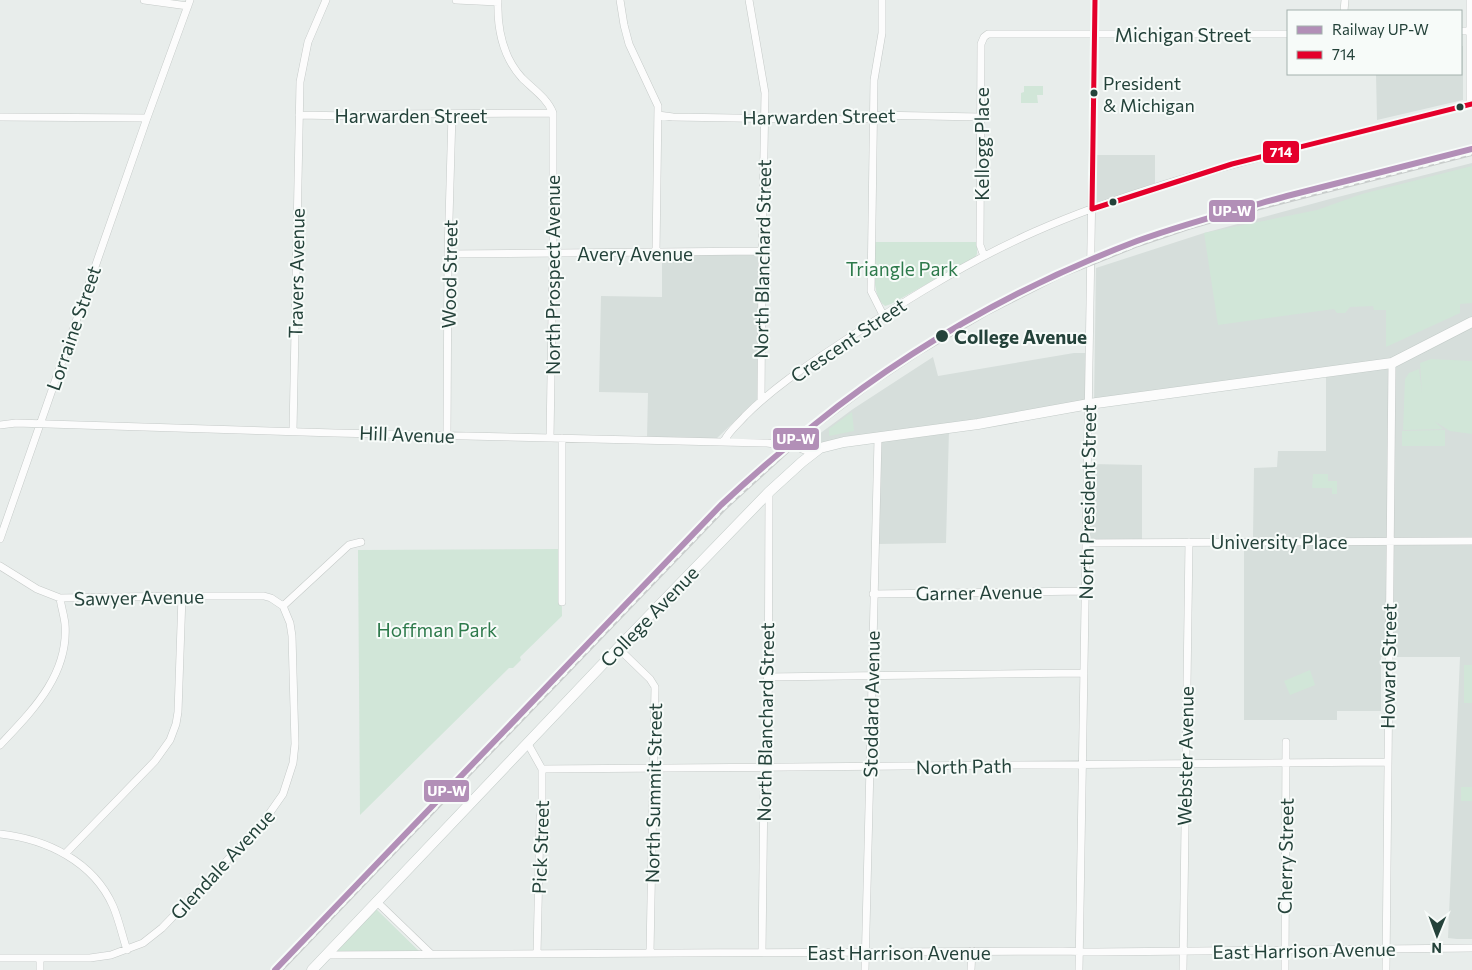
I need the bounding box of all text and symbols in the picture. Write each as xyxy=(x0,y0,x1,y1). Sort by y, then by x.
legend xyxy=(1287,10,1462,75)
text: Railway UP-W xyxy=(1332,20,1429,38)
street label: Michigan Street xyxy=(1115,23,1251,46)
text: 714 xyxy=(1332,45,1355,63)
place label: President & Michigan xyxy=(1103,72,1195,116)
street label: Kellogg Place xyxy=(970,87,993,201)
marker: President & Michigan xyxy=(1089,88,1099,98)
unlabelled marker xyxy=(1455,102,1465,112)
street label: Harwarden Street xyxy=(742,103,896,129)
street label: Harwarden Street xyxy=(334,104,488,127)
line badge: 714 xyxy=(1262,140,1300,164)
text: 714 xyxy=(1270,143,1293,160)
street label: North Blanchard Street xyxy=(749,159,775,359)
street label: North Prospect Avenue xyxy=(541,175,564,375)
unlabelled marker xyxy=(1108,197,1118,207)
line badge: UP-W xyxy=(1208,199,1256,223)
text: UP-W xyxy=(1212,202,1252,219)
street label: Travers Avenue xyxy=(283,208,309,338)
street label: Wood Street xyxy=(437,219,461,329)
street label: Avery Avenue xyxy=(577,242,693,265)
park label: Triangle Park xyxy=(846,257,958,280)
street label: Lorraine Street xyxy=(41,262,105,393)
street label: Crescent Street xyxy=(786,293,910,387)
place label: College Avenue xyxy=(954,325,1087,348)
marker: College Avenue xyxy=(934,328,950,344)
street label: North President Street xyxy=(1074,404,1100,600)
street label: Hill Avenue xyxy=(359,421,455,447)
line badge: UP-W xyxy=(772,427,820,451)
text: UP-W xyxy=(776,430,816,447)
street label: University Place xyxy=(1210,530,1348,553)
street label: College Avenue xyxy=(595,561,703,671)
street label: Garner Avenue xyxy=(915,579,1043,605)
street label: Sawyer Avenue xyxy=(74,584,204,610)
street label: Howard Street xyxy=(1375,603,1401,729)
park label: Hoffman Park xyxy=(377,618,497,641)
street label: North Blanchard Street xyxy=(752,622,778,822)
street label: Stoddard Avenue xyxy=(858,630,884,778)
street label: Webster Avenue xyxy=(1172,686,1198,826)
street label: North Summit Street xyxy=(640,702,666,883)
street label: North Path xyxy=(916,754,1012,778)
line badge: UP-W xyxy=(423,779,470,803)
text: UP-W xyxy=(427,782,467,799)
street label: Cherry Street xyxy=(1272,797,1298,914)
street label: Pick Street xyxy=(527,799,553,894)
street label: Glendale Avenue xyxy=(165,804,279,924)
north arrow xyxy=(1412,910,1462,960)
street label: East Harrison Avenue xyxy=(1212,937,1396,963)
text: N xyxy=(1431,940,1442,957)
street label: East Harrison Avenue xyxy=(807,941,991,964)

